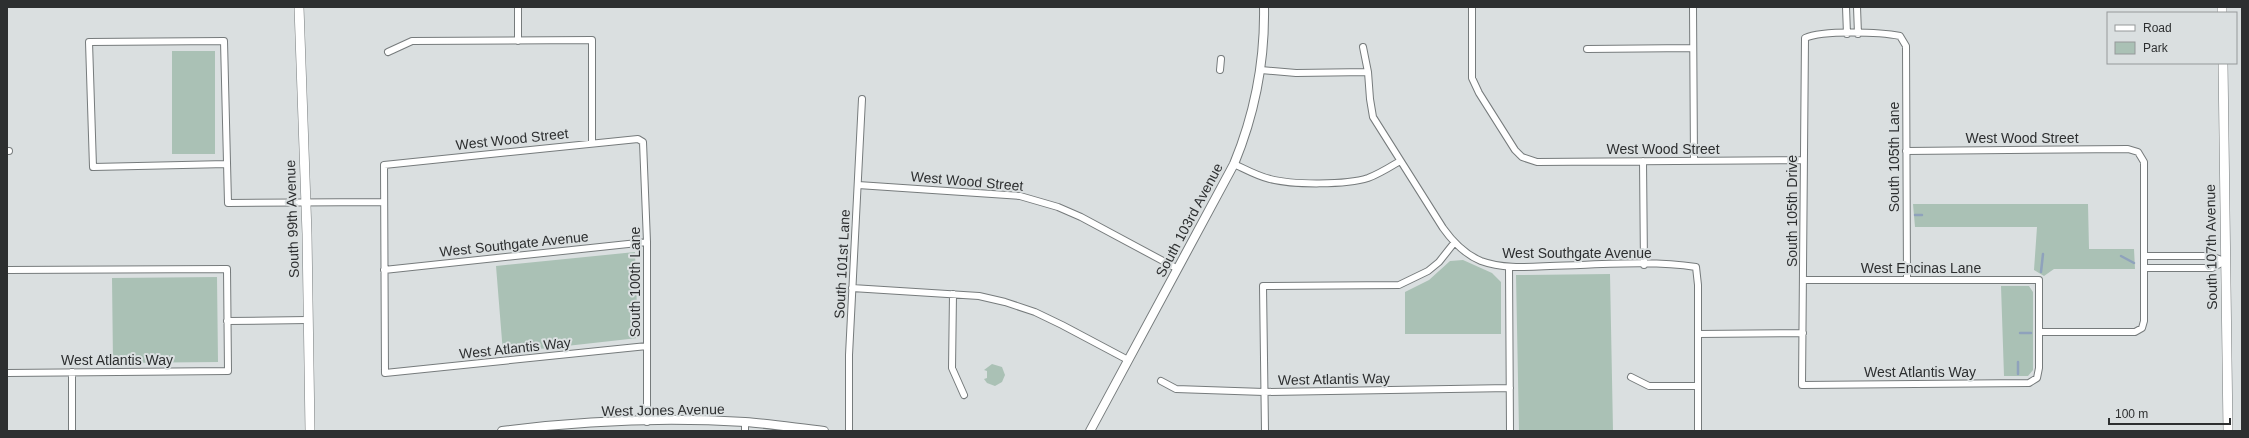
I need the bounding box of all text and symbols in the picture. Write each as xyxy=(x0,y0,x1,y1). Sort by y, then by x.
legend xyxy=(2107,12,2237,64)
text: Road xyxy=(2143,21,2172,35)
text: Park xyxy=(2143,41,2169,55)
street label: South 105th Lane xyxy=(1886,102,1902,212)
street label: West Wood Street xyxy=(455,125,569,153)
street label: West Wood Street xyxy=(1965,130,2079,146)
street label: West Wood Street xyxy=(1606,141,1720,157)
street label: South 105th Drive xyxy=(1784,155,1800,267)
street label: South 99th Avenue xyxy=(282,160,302,278)
street label: South 103rd Avenue xyxy=(1152,160,1226,280)
street label: West Wood Street xyxy=(910,168,1024,194)
street label: South 107th Avenue xyxy=(2202,184,2220,310)
street label: South 101st Lane xyxy=(831,209,853,319)
street label: South 100th Lane xyxy=(627,227,643,337)
street label: West Southgate Avenue xyxy=(439,228,589,260)
street label: West Southgate Avenue xyxy=(1502,245,1652,261)
street label: West Encinas Lane xyxy=(1861,260,1981,276)
street label: West Atlantis Way xyxy=(458,334,572,362)
street label: West Atlantis Way xyxy=(61,352,173,368)
street label: West Atlantis Way xyxy=(1864,364,1976,380)
street label: West Atlantis Way xyxy=(1278,370,1390,388)
scale bar xyxy=(2109,400,2230,426)
street label: West Jones Avenue xyxy=(601,401,725,419)
text: 100 m xyxy=(2115,407,2148,421)

